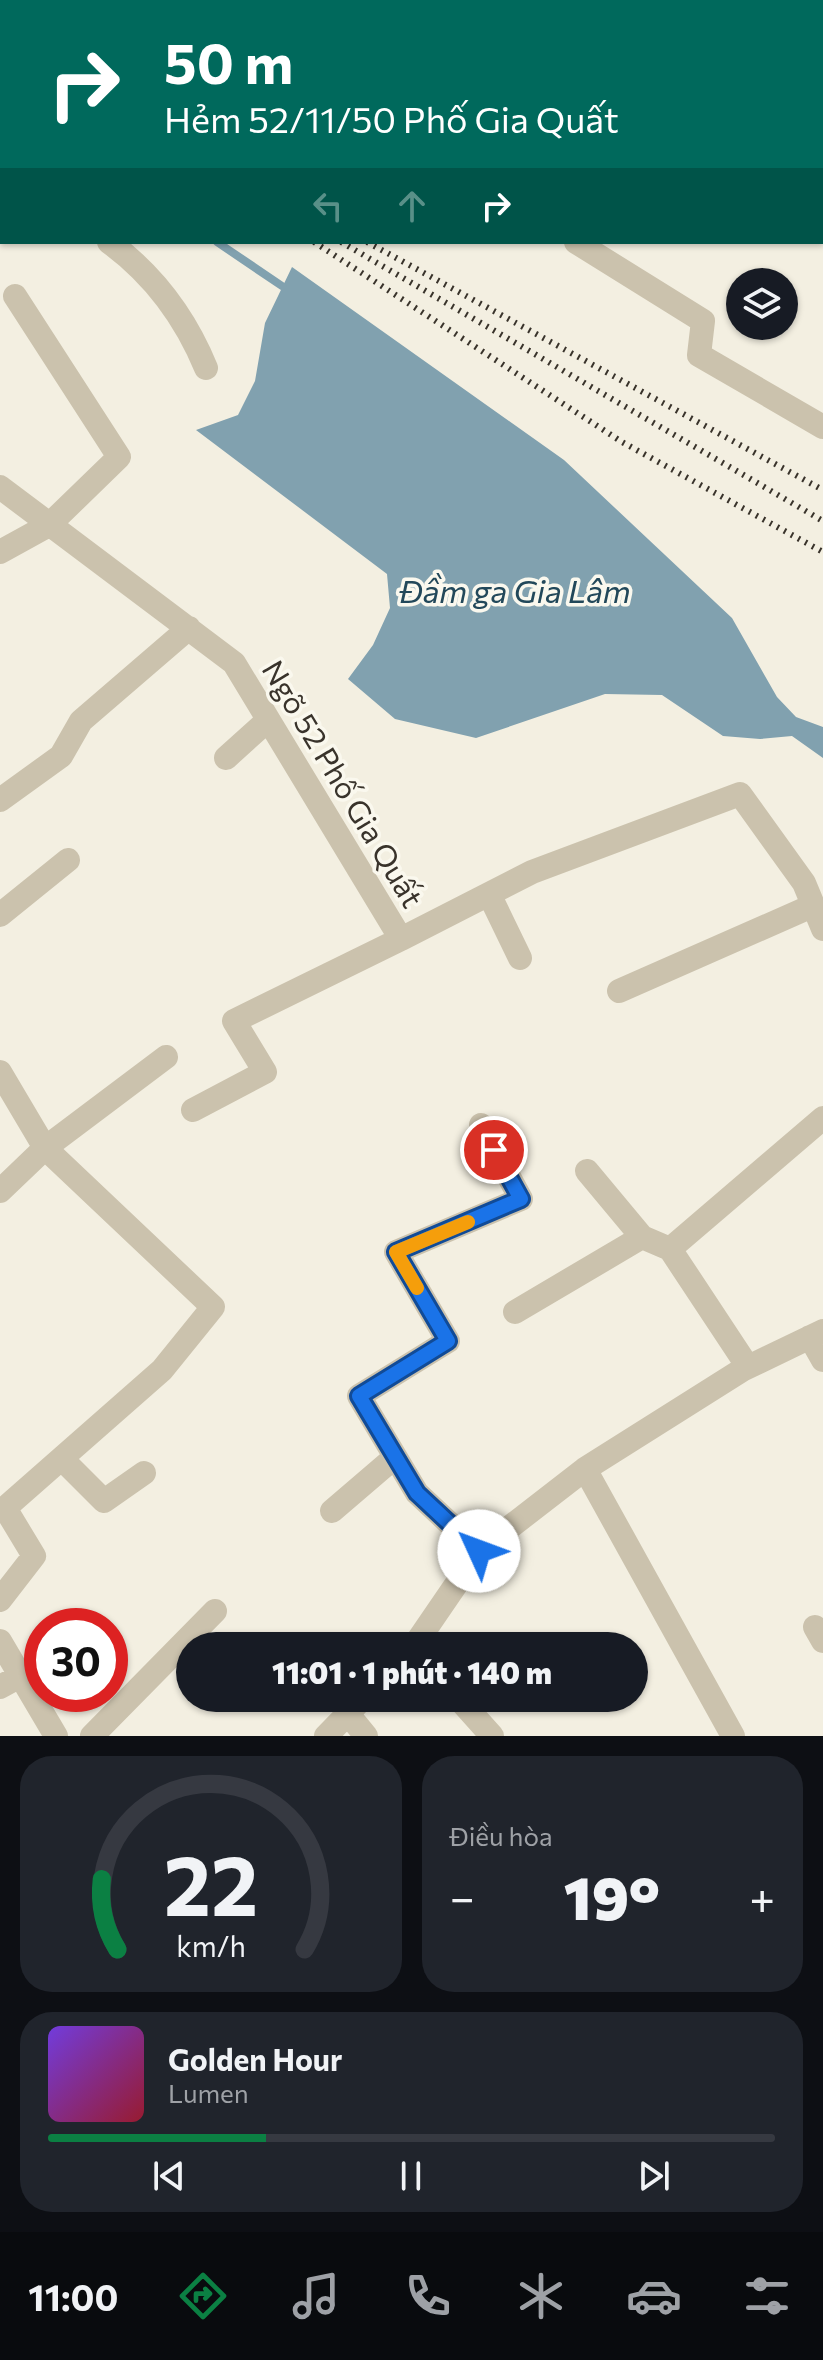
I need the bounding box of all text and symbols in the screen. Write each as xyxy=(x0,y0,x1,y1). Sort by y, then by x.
text: 50 m xyxy=(164,27,293,96)
icon: right xyxy=(32,32,136,136)
text: Hẻm 52/11/50 Phố Gia Quất xyxy=(164,96,619,140)
icon: left xyxy=(306,184,350,228)
icon: ahead xyxy=(390,184,434,228)
icon: right xyxy=(474,184,518,228)
map controls xyxy=(726,268,798,340)
button: layers xyxy=(726,268,798,340)
water label: Đầm ga Gia Lâm xyxy=(399,570,631,610)
street label: Ngõ 52 Phố Gia Quất xyxy=(256,653,432,913)
pin xyxy=(460,1116,528,1184)
icon: arrive xyxy=(472,1128,516,1172)
position arrow xyxy=(437,1509,521,1593)
speed limit sign: 30 xyxy=(24,1608,128,1712)
text: 11:01 · 1 phút · 140 m xyxy=(272,1653,552,1690)
text: Điều hòa xyxy=(450,1820,553,1851)
text: 22 xyxy=(163,1831,258,1933)
text: 19° xyxy=(564,1859,660,1932)
text: − xyxy=(450,1869,475,1923)
text: + xyxy=(749,1869,775,1923)
text: km/h xyxy=(176,1928,246,1963)
text: Golden Hour xyxy=(168,2040,342,2077)
text: Lumen xyxy=(168,2077,249,2108)
icon: previous xyxy=(147,2154,191,2198)
icon: pause xyxy=(389,2154,433,2198)
icon: next xyxy=(632,2154,676,2198)
icon: directions xyxy=(175,2268,231,2324)
icon: music xyxy=(288,2268,344,2324)
icon: phone xyxy=(400,2268,456,2324)
icon: climate xyxy=(513,2268,569,2324)
icon: car xyxy=(626,2268,682,2324)
icon: filters xyxy=(739,2268,795,2324)
text: 11:00 xyxy=(28,2274,118,2318)

